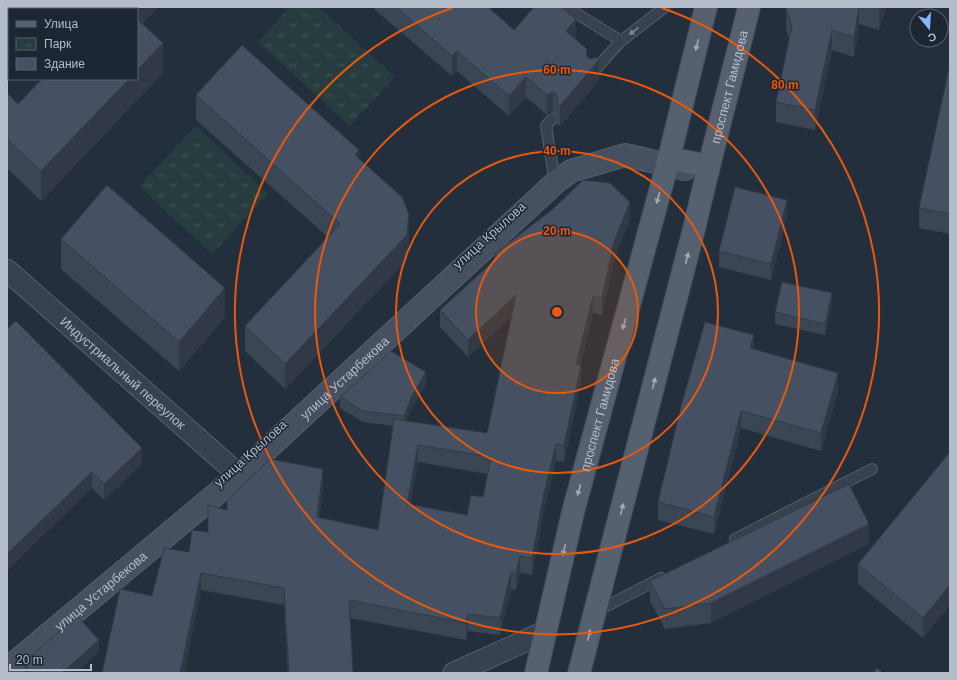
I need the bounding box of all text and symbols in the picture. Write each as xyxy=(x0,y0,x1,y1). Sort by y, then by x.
legend xyxy=(8,8,138,80)
north arrow xyxy=(909,8,949,48)
text: Улица xyxy=(44,17,78,31)
one-way arrow xyxy=(629,26,639,34)
street label: проспект Гамидова xyxy=(708,28,751,145)
text: С xyxy=(926,31,938,44)
text: Парк xyxy=(44,37,72,51)
one-way arrow xyxy=(694,39,700,51)
text: Здание xyxy=(44,57,85,71)
text: 60 m xyxy=(543,63,571,77)
text: 80 m xyxy=(771,78,799,92)
text: 40 m xyxy=(543,144,571,158)
one-way arrow xyxy=(655,192,661,204)
street label: улица Крылова xyxy=(450,198,529,272)
text: 20 m xyxy=(543,224,571,238)
one-way arrow xyxy=(684,251,690,264)
centre of rings xyxy=(550,305,564,319)
street label: Индустриальный переулок xyxy=(57,314,189,432)
one-way arrow xyxy=(621,318,627,330)
street label: улица Устарбекова xyxy=(297,333,393,423)
street label: проспект Гамидова xyxy=(577,356,623,473)
one-way arrow xyxy=(651,377,657,389)
street label: улица Крылова xyxy=(211,416,290,490)
one-way arrow xyxy=(576,483,582,496)
one-way arrow xyxy=(619,503,625,516)
one-way arrow xyxy=(561,544,567,556)
street label: улица Устарбекова xyxy=(52,548,150,634)
one-way arrow xyxy=(586,629,592,641)
scale bar xyxy=(10,646,91,672)
text: 20 m xyxy=(16,653,43,667)

